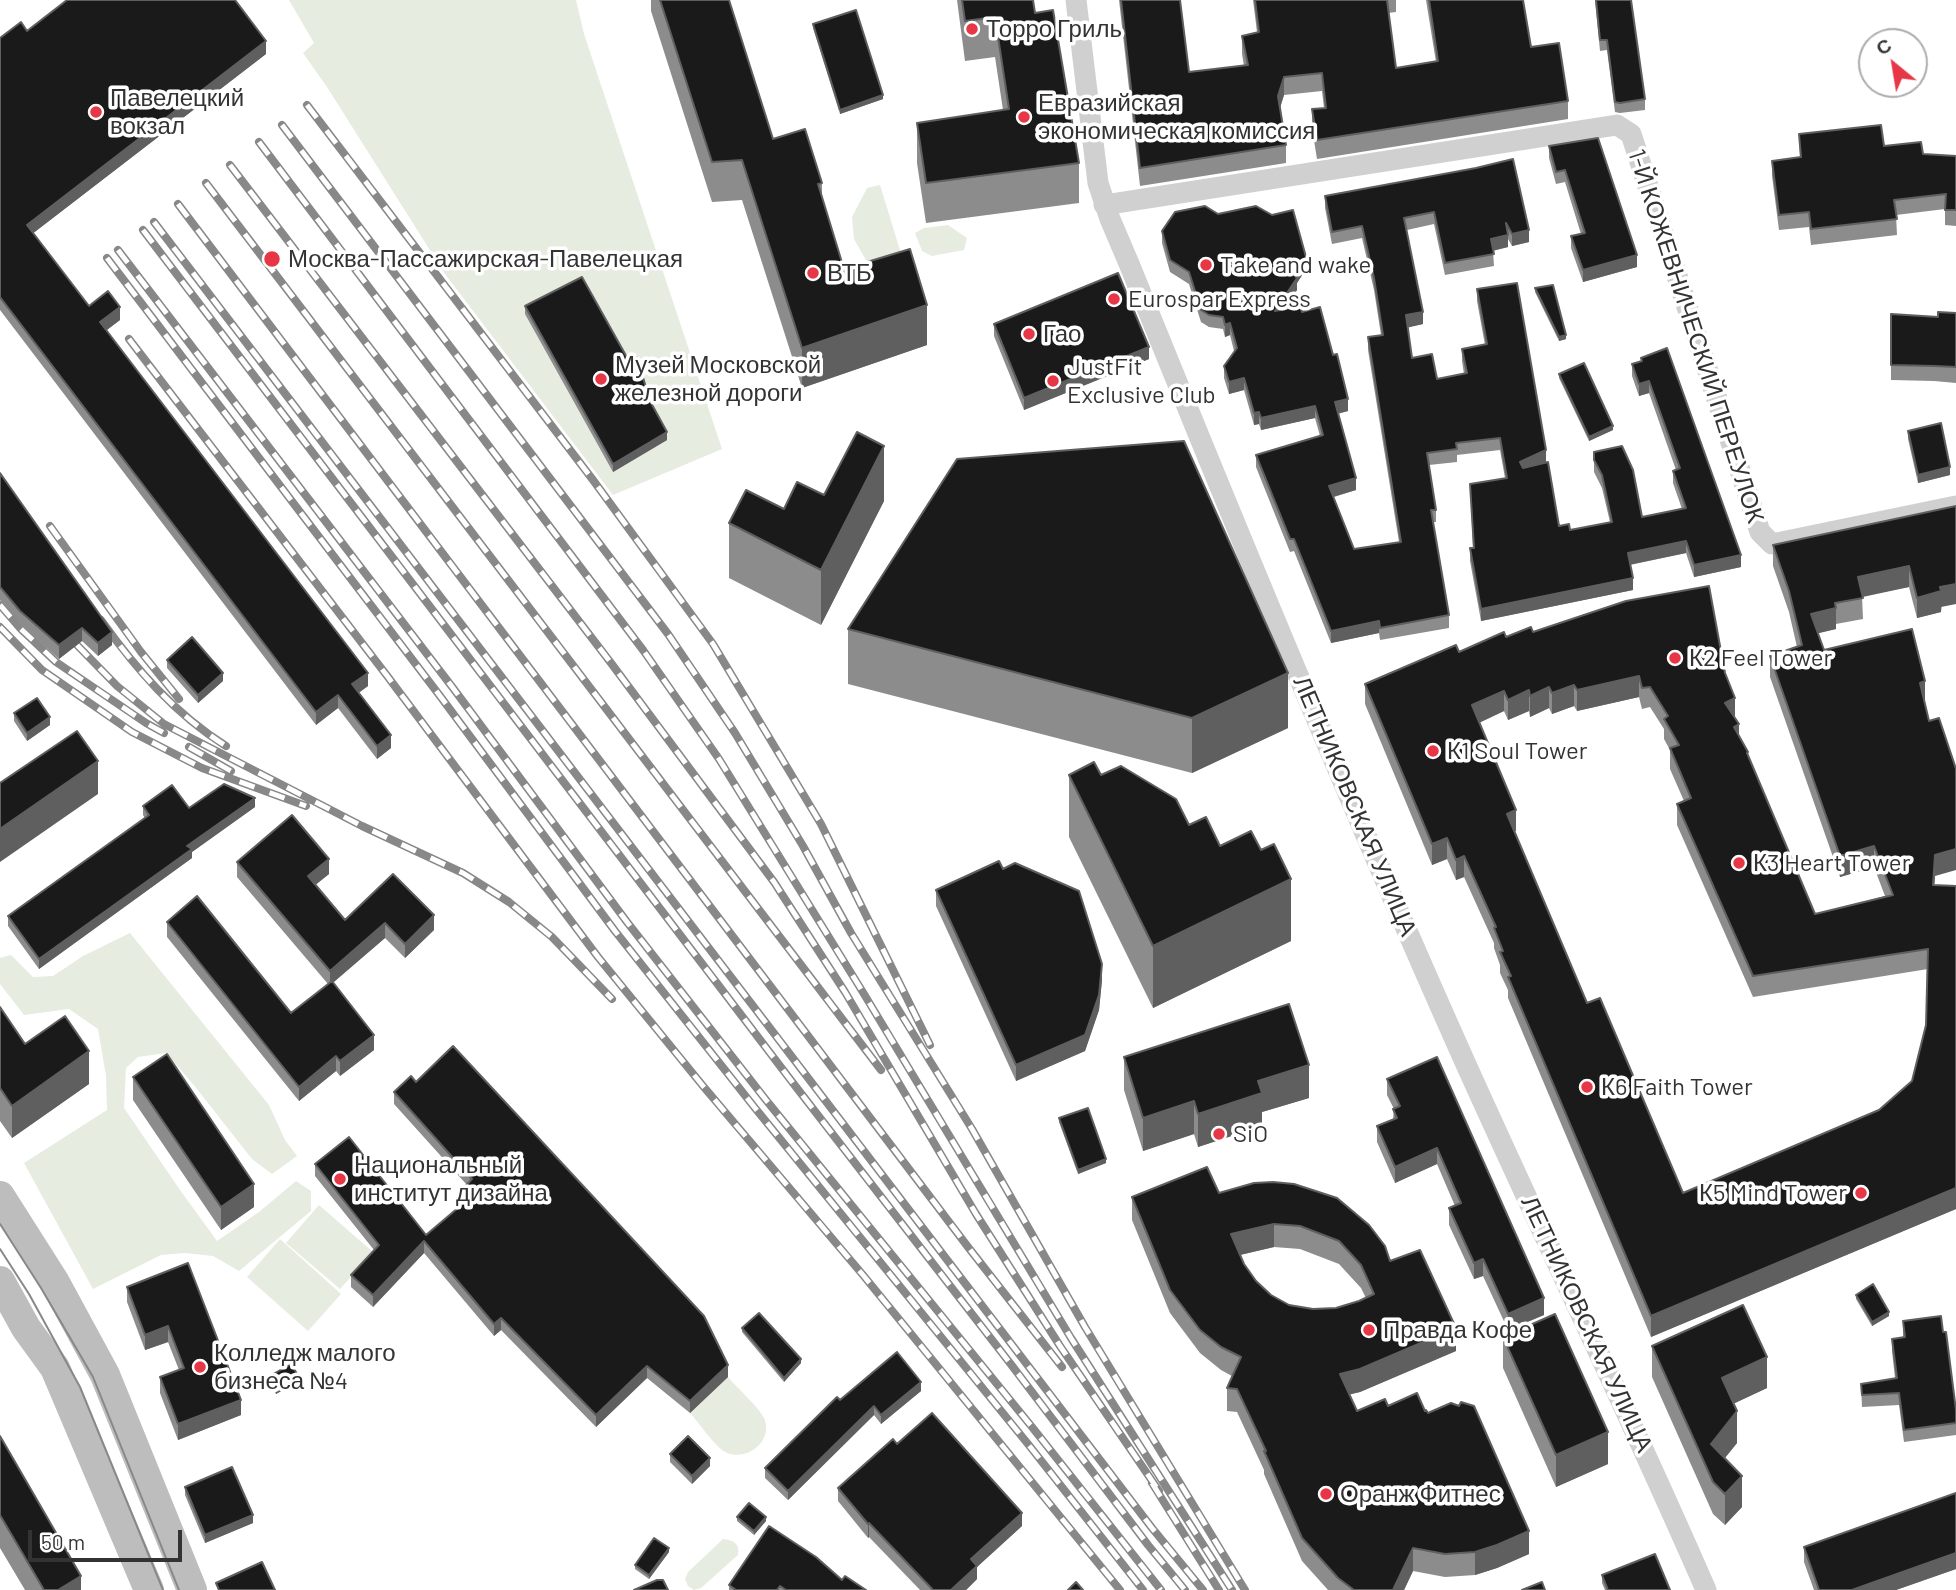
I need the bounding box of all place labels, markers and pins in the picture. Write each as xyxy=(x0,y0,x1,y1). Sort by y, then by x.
place label: Торро Гриль xyxy=(986,15,1122,43)
marker: Торро Гриль xyxy=(964,21,980,37)
place label: Павелецкий вокзал xyxy=(110,84,244,140)
place label: Евразийская экономическая комиссия xyxy=(1038,89,1315,145)
marker: Павелецкий вокзал xyxy=(88,104,104,120)
marker: Евразийская экономическая комиссия xyxy=(1016,109,1032,125)
place label: Москва-Пассажирская-Павелецкая xyxy=(288,245,683,273)
marker: Москва-Пассажирская-Павелецкая xyxy=(262,249,282,269)
place label: Take and wake xyxy=(1220,251,1371,279)
marker: Take and wake xyxy=(1198,257,1214,273)
place label: ВТБ xyxy=(827,259,872,287)
marker: ВТБ xyxy=(805,265,821,281)
place label: Eurospar Express xyxy=(1128,285,1311,313)
marker: Eurospar Express xyxy=(1106,291,1122,307)
place label: Гао xyxy=(1043,320,1081,348)
marker: Гао xyxy=(1021,326,1037,342)
place label: Музей Московской железной дороги xyxy=(615,351,821,407)
place label: JustFit Exclusive Club xyxy=(1067,353,1216,409)
marker: Музей Московской железной дороги xyxy=(593,371,609,387)
marker: JustFit Exclusive Club xyxy=(1045,373,1061,389)
place label: К2 Feel Tower xyxy=(1689,644,1832,672)
marker: К2 Feel Tower xyxy=(1667,650,1683,666)
place label: К1 Soul Tower xyxy=(1447,737,1587,765)
marker: К1 Soul Tower xyxy=(1425,743,1441,759)
place label: К3 Heart Tower xyxy=(1753,849,1910,877)
marker: К3 Heart Tower xyxy=(1731,855,1747,871)
place label: К6 Faith Tower xyxy=(1601,1073,1753,1101)
marker: К6 Faith Tower xyxy=(1579,1079,1595,1095)
place label: SiO xyxy=(1233,1120,1268,1148)
marker: SiO xyxy=(1211,1126,1227,1142)
place label: Национальный институт дизайна xyxy=(354,1151,548,1207)
marker: Национальный институт дизайна xyxy=(332,1171,348,1187)
place label: К5 Mind Tower xyxy=(1699,1179,1847,1207)
marker: К5 Mind Tower xyxy=(1853,1185,1869,1201)
place label: Правда Кофе xyxy=(1383,1316,1532,1344)
marker: Правда Кофе xyxy=(1361,1322,1377,1338)
place label: Колледж малого бизнеса №4 xyxy=(214,1339,396,1395)
marker: Колледж малого бизнеса №4 xyxy=(192,1359,208,1375)
place label: Оранж Фитнес xyxy=(1340,1480,1501,1508)
marker: Оранж Фитнес xyxy=(1318,1486,1334,1502)

